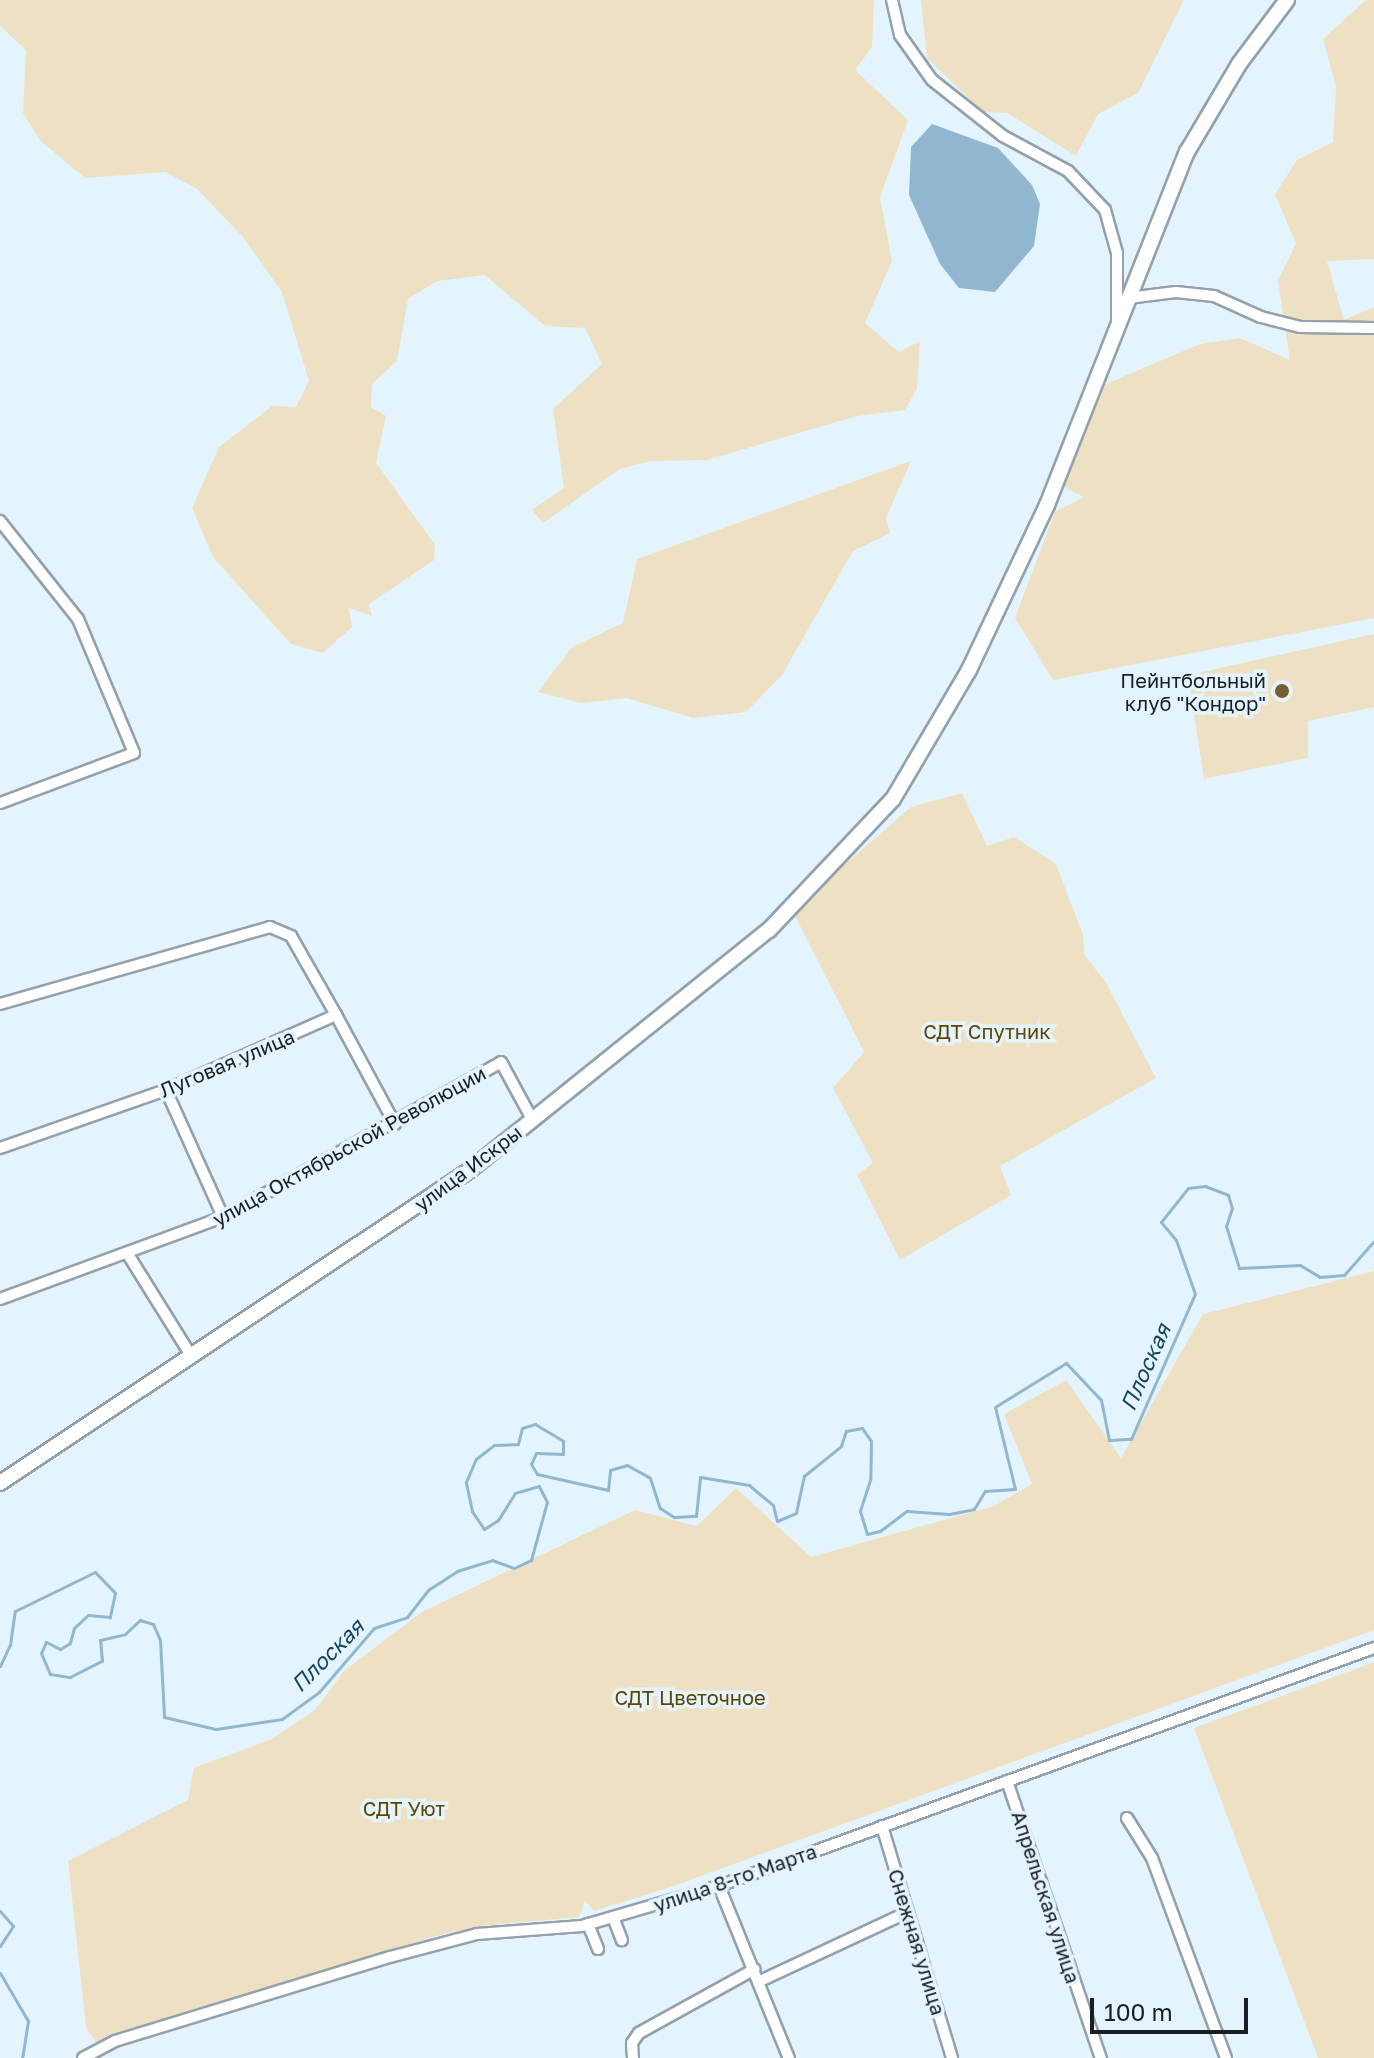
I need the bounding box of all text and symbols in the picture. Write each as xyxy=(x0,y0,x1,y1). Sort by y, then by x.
place label: Пейнтбольный клуб "Кондор" xyxy=(1120,668,1266,715)
marker: Пейнтбольный клуб "Кондор" xyxy=(1273,682,1291,700)
park label: СДТ Спутник xyxy=(923,1019,1051,1043)
street label: Луговая улица xyxy=(156,1024,298,1102)
street label: улица Октябрьской Революции xyxy=(208,1061,490,1231)
street label: улица Искры xyxy=(410,1120,526,1216)
water label: Плоская xyxy=(1114,1320,1176,1414)
water label: Плоская xyxy=(285,1613,369,1697)
park label: СДТ Цветочное xyxy=(614,1685,766,1709)
park label: СДТ Уют xyxy=(363,1796,445,1820)
street label: Апрельская улица xyxy=(1007,1808,1085,1986)
street label: улица 8-го Марта xyxy=(650,1839,820,1917)
street label: Снежная улица xyxy=(883,1866,951,2018)
scale bar xyxy=(1094,1982,1252,2032)
text: 100 m xyxy=(1104,1997,1173,2026)

